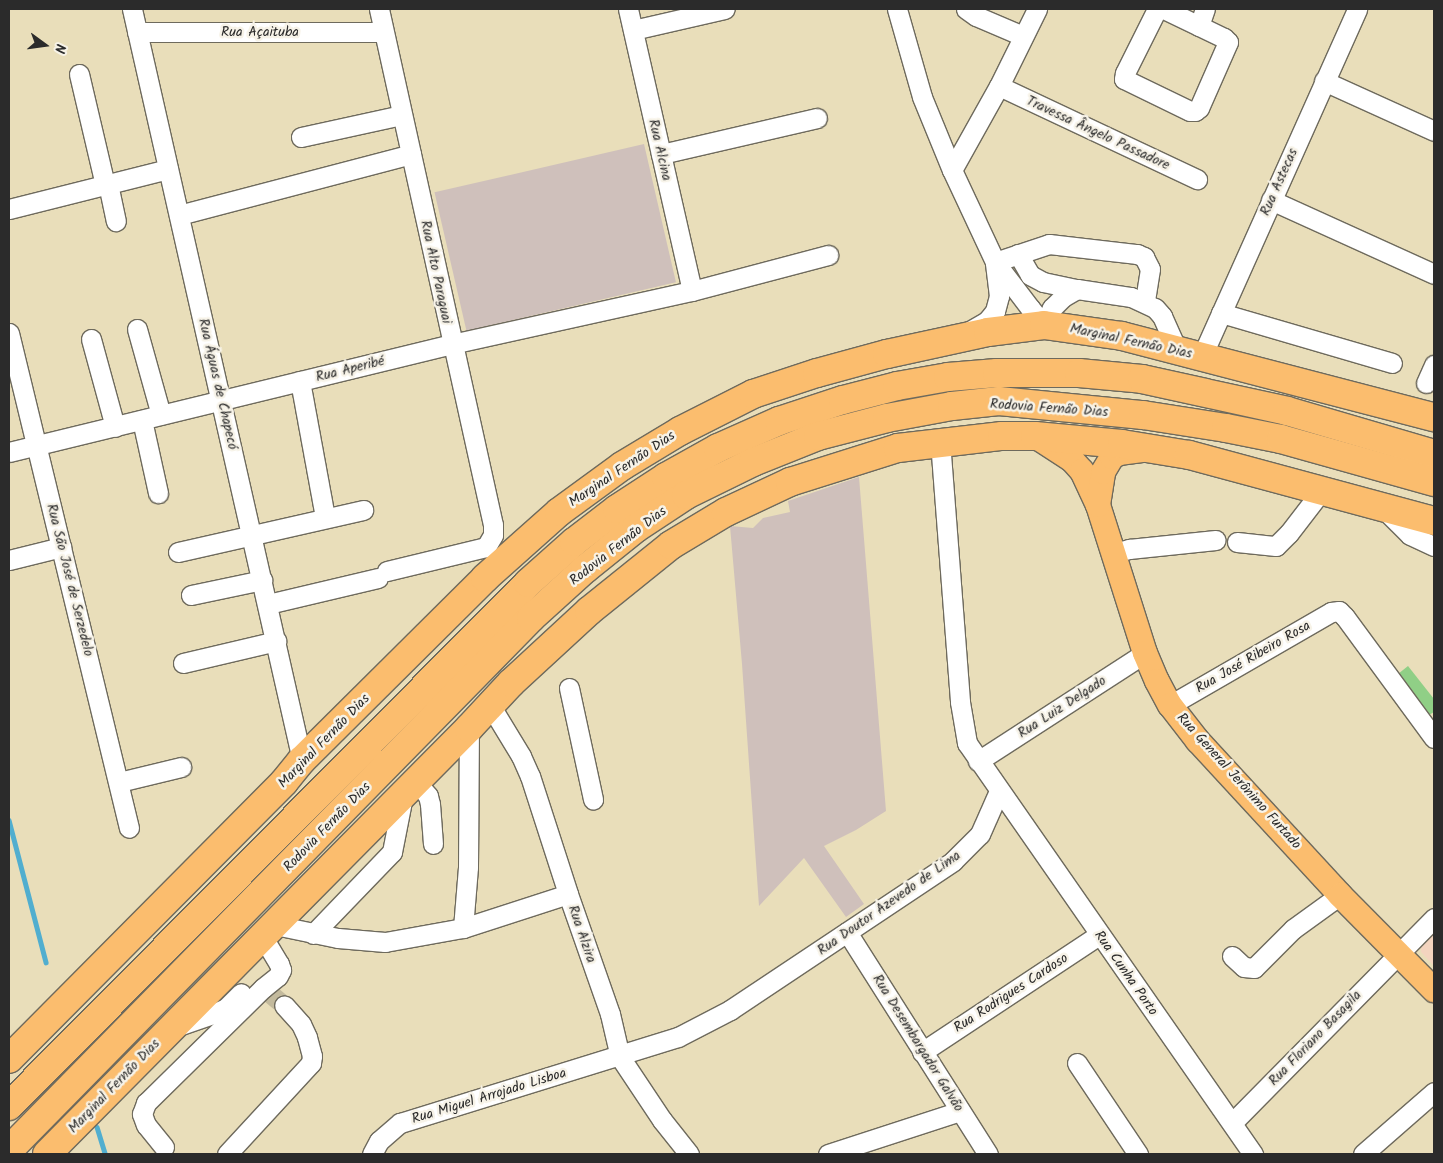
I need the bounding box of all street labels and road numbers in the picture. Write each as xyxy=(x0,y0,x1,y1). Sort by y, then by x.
street label: Rua Açaituba xyxy=(221,24,299,40)
street label: Travessa Ângelo Passadore xyxy=(1024,92,1172,174)
street label: Rua Alcina xyxy=(645,118,675,182)
street label: Rua Astecas xyxy=(1257,146,1301,218)
street label: Rua Alto Paraguai xyxy=(417,219,455,325)
street label: Rua Águas de Chapecó xyxy=(195,317,241,451)
street label: Marginal Fernão Dias xyxy=(1068,320,1194,362)
street label: Rua Aperibé xyxy=(314,352,386,386)
street label: Rodovia Fernão Dias xyxy=(989,395,1109,421)
street label: Marginal Fernão Dias xyxy=(566,427,678,511)
street label: Rua São José de Serzedelo xyxy=(43,502,97,658)
street label: Rodovia Fernão Dias xyxy=(566,503,670,589)
street label: Rua José Ribeiro Rosa xyxy=(1193,617,1313,697)
street label: Rua Luiz Delgado xyxy=(1015,672,1109,742)
street label: Marginal Fernão Dias xyxy=(275,690,373,792)
street label: Rua General Jerônimo Furtado xyxy=(1173,709,1305,853)
street label: Rodovia Fernão Dias xyxy=(280,779,374,875)
street label: Rua Doutor Azevedo de Lima xyxy=(814,847,964,959)
street label: Rua Alzira xyxy=(564,903,600,965)
street label: Rua Cunha Porto xyxy=(1091,927,1161,1019)
street label: Rua Rodrigues Cardoso xyxy=(951,950,1071,1036)
street label: Rua Desembargador Galvão xyxy=(869,971,967,1115)
street label: Rua Floriano Basagila xyxy=(1265,987,1365,1089)
street label: Marginal Fernão Dias xyxy=(65,1035,163,1137)
street label: Rua Miguel Arrojado Lisboa xyxy=(410,1064,568,1128)

